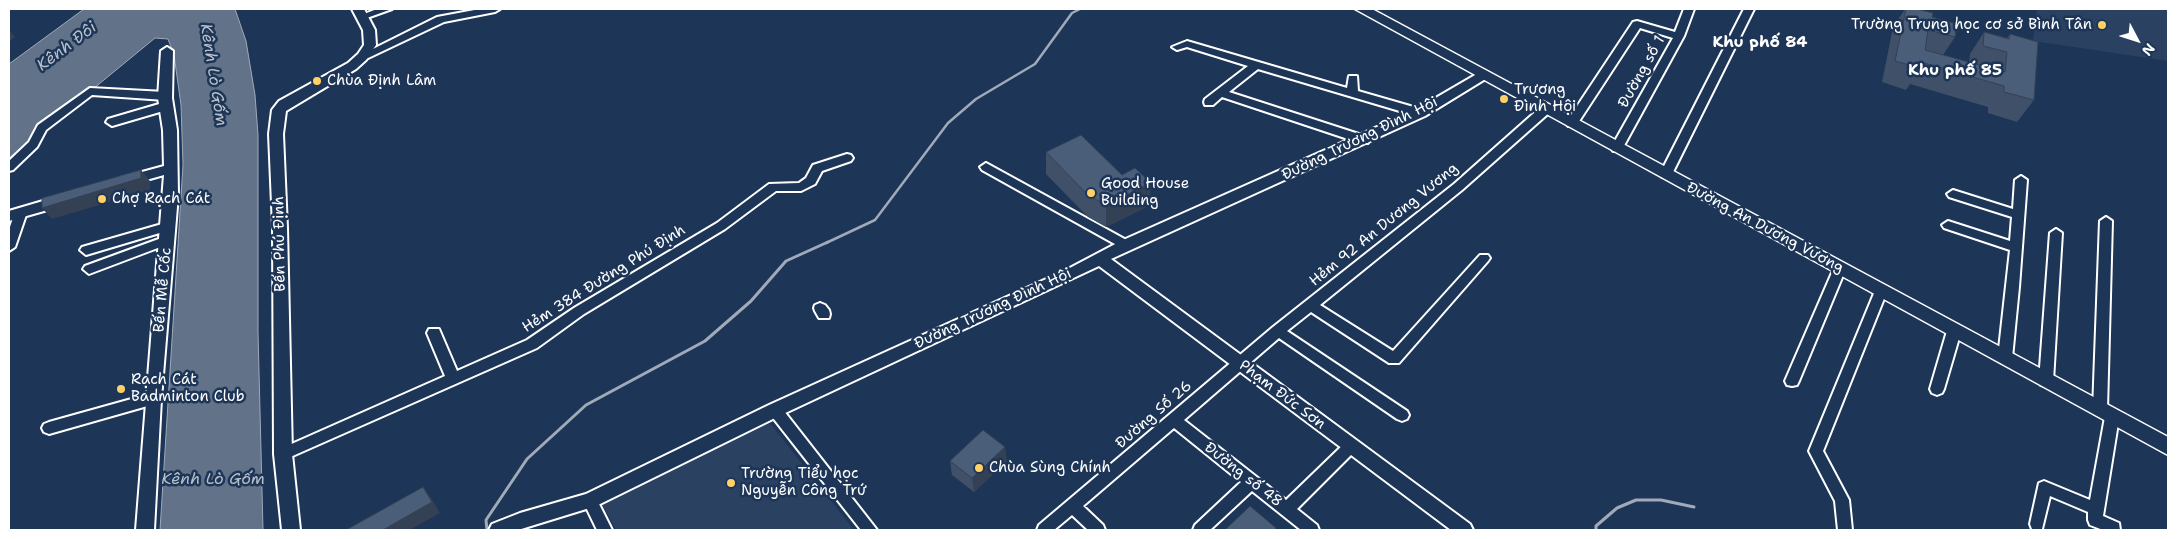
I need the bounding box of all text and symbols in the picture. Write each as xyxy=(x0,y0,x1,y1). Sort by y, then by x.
north arrow xyxy=(2112,15,2162,65)
place label: Trường Trung học cơ sở Bình Tân xyxy=(1851,16,2092,34)
water label: Kênh Đôi xyxy=(33,18,101,76)
marker: Trường Trung học cơ sở Bình Tân xyxy=(2096,19,2108,31)
water label: Kênh Lò Gốm xyxy=(195,22,231,128)
street label: Đường số 1 xyxy=(1615,33,1669,111)
district label: Khu phố 84 xyxy=(1712,33,1808,53)
text: N xyxy=(2138,40,2159,60)
district label: Khu phố 85 xyxy=(1908,61,2002,81)
place label: Chùa Định Lâm xyxy=(327,72,436,90)
marker: Chùa Định Lâm xyxy=(311,75,323,87)
place label: Trương Đình Hội xyxy=(1514,81,1576,116)
street label: Đường Trương Đình Hội xyxy=(1279,93,1441,185)
marker: Trương Đình Hội xyxy=(1498,93,1510,105)
street label: Hẻm 92 An Dương Vương xyxy=(1306,159,1462,291)
place label: Good House Building xyxy=(1101,175,1189,210)
street label: Đường An Dương Vương xyxy=(1683,179,1847,277)
marker: Good House Building xyxy=(1085,187,1097,199)
place label: Chợ Rạch Cát xyxy=(112,190,210,208)
marker: Chợ Rạch Cát xyxy=(96,193,108,205)
street label: Bến Phú Định xyxy=(270,196,290,292)
street label: Hẻm 384 Đường Phú Định xyxy=(519,221,689,337)
street label: Bến Mễ Cốc xyxy=(150,247,176,333)
street label: Đường Trương Đình Hội xyxy=(912,265,1074,353)
street label: Phạm Đức Sơn xyxy=(1235,357,1329,433)
place label: Rạch Cát Badminton Club xyxy=(131,371,245,406)
street label: Đường Số 26 xyxy=(1112,377,1196,453)
marker: Rạch Cát Badminton Club xyxy=(115,383,127,395)
street label: Đường số 48 xyxy=(1200,439,1286,511)
place label: Chùa Sùng Chính xyxy=(989,459,1111,477)
marker: Chùa Sùng Chính xyxy=(973,462,985,474)
place label: Trường Tiểu học Nguyễn Công Trứ xyxy=(741,465,867,500)
water label: Kênh Lò Gốm xyxy=(161,470,265,490)
marker: Trường Tiểu học Nguyễn Công Trứ xyxy=(725,477,737,489)

